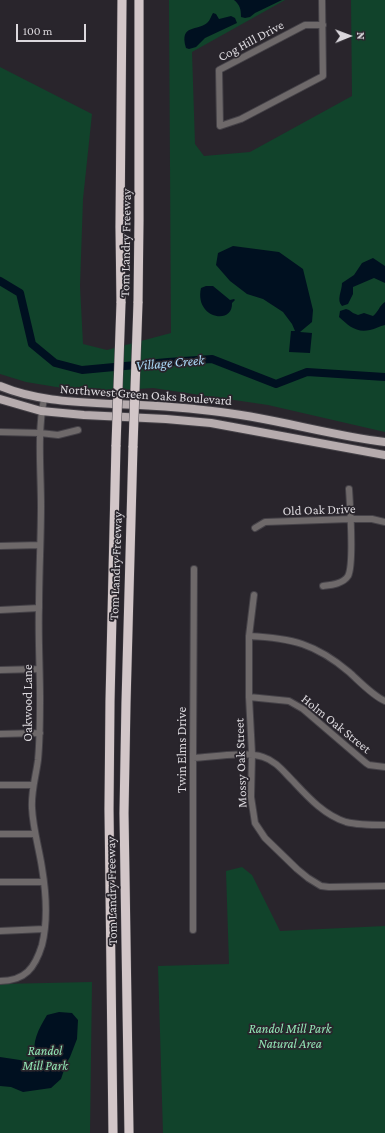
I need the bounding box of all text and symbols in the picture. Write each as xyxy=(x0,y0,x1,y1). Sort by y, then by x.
scale bar xyxy=(18,16,88,42)
north arrow xyxy=(329,16,369,56)
street label: Cog Hill Drive xyxy=(215,17,287,65)
text: 100 m xyxy=(23,24,52,38)
text: N xyxy=(355,32,367,40)
street label: Tom Landry Freeway xyxy=(117,188,135,298)
water label: Village Creek xyxy=(135,352,205,374)
street label: Northwest Green Oaks Boulevard xyxy=(60,381,232,409)
street label: Old Oak Drive xyxy=(282,501,356,519)
street label: Tom Landry Freeway xyxy=(106,511,126,621)
street label: Oakwood Lane xyxy=(20,664,36,742)
street label: Holm Oak Street xyxy=(298,691,374,757)
street label: Twin Elms Drive xyxy=(174,707,190,793)
street label: Mossy Oak Street xyxy=(232,718,250,808)
street label: Tom Landry Freeway xyxy=(103,836,121,946)
park label: Randol Mill Park Natural Area xyxy=(249,1021,331,1052)
park label: Randol Mill Park xyxy=(22,1043,68,1074)

